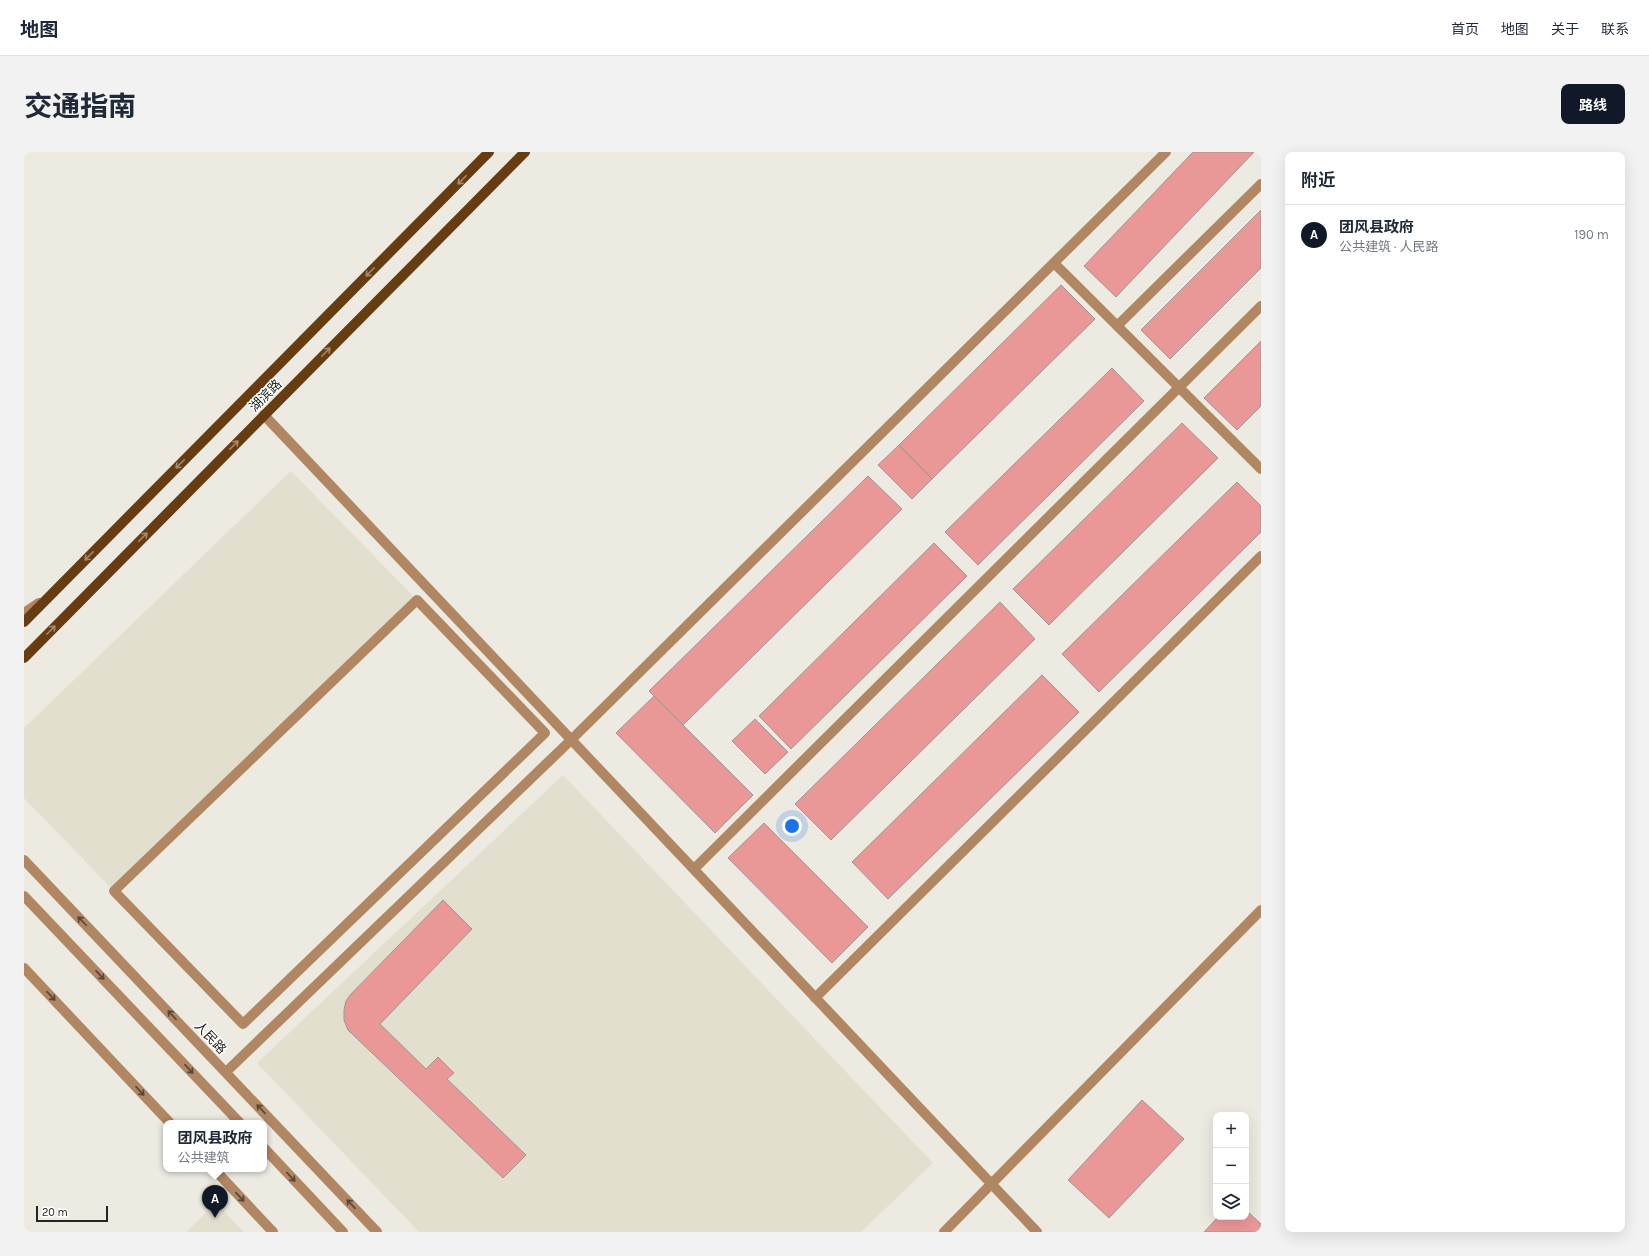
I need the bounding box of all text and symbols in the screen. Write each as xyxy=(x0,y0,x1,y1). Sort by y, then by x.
text: 地图 xyxy=(20,19,58,41)
text: 首页 xyxy=(1451,21,1479,38)
text: 地图 xyxy=(1501,21,1529,38)
text: 关于 xyxy=(1551,21,1579,38)
text: 联系 xyxy=(1601,21,1629,38)
button: 路线 xyxy=(1561,84,1625,124)
text: 交通指南 xyxy=(24,90,136,123)
text: 附近 xyxy=(1301,170,1335,190)
one-way arrow xyxy=(457,175,467,185)
text: 团风县政府 xyxy=(1339,218,1414,236)
text: A xyxy=(1310,227,1318,242)
text: 190 m xyxy=(1574,227,1609,242)
text: 公共建筑 · 人民路 xyxy=(1339,239,1439,254)
one-way arrow xyxy=(365,267,375,277)
one-way arrow xyxy=(321,347,331,357)
street label: 湖滨路 xyxy=(246,376,284,414)
one-way arrow xyxy=(229,440,239,450)
one-way arrow xyxy=(175,459,185,469)
one-way arrow xyxy=(138,532,148,542)
one-way arrow xyxy=(84,551,94,561)
one-way arrow xyxy=(46,625,56,635)
your location xyxy=(782,816,802,836)
one-way arrow xyxy=(78,916,87,926)
one-way arrow xyxy=(95,969,104,979)
one-way arrow xyxy=(46,991,55,1001)
one-way arrow xyxy=(167,1010,177,1020)
street label: 人民路 xyxy=(192,1018,229,1057)
one-way arrow xyxy=(184,1064,194,1074)
one-way arrow xyxy=(135,1086,145,1096)
one-way arrow xyxy=(256,1104,266,1114)
map controls xyxy=(1213,1112,1249,1220)
button: + xyxy=(1213,1112,1249,1148)
popup xyxy=(163,1120,267,1172)
text: 团风县政府 xyxy=(177,1129,253,1147)
button: − xyxy=(1213,1148,1249,1184)
text: 公共建筑 xyxy=(177,1150,230,1165)
one-way arrow xyxy=(286,1172,296,1182)
button: layers xyxy=(1213,1184,1249,1220)
pin: A xyxy=(202,1185,228,1218)
one-way arrow xyxy=(236,1192,245,1202)
one-way arrow xyxy=(346,1199,355,1209)
scale bar xyxy=(36,1204,108,1223)
text: 20 m xyxy=(42,1206,68,1219)

